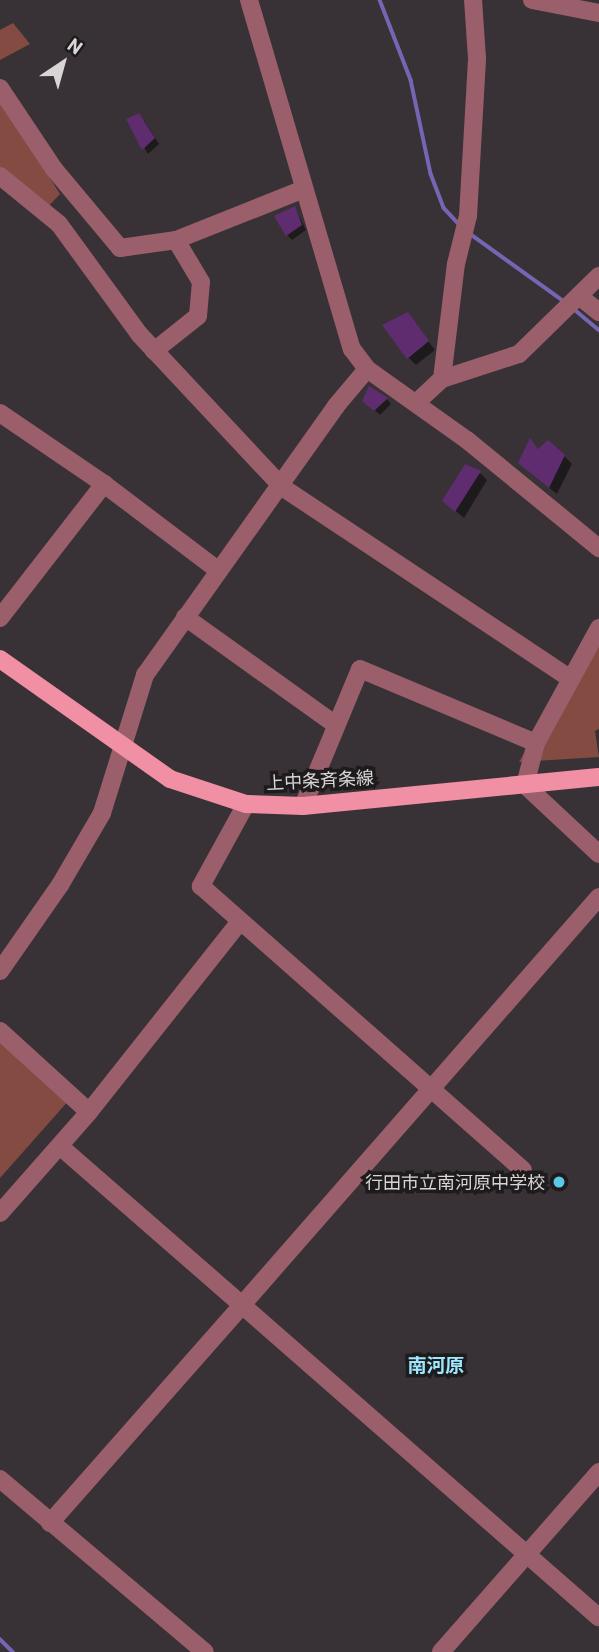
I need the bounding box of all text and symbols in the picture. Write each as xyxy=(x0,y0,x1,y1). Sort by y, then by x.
north arrow xyxy=(28,28,98,98)
text: N xyxy=(64,33,88,59)
street label: 上中条斉条線 xyxy=(266,766,374,794)
place label: 行田市立南河原中学校 xyxy=(365,1171,545,1193)
marker: 行田市立南河原中学校 xyxy=(551,1174,567,1190)
district label: 南河原 xyxy=(408,1354,464,1376)

